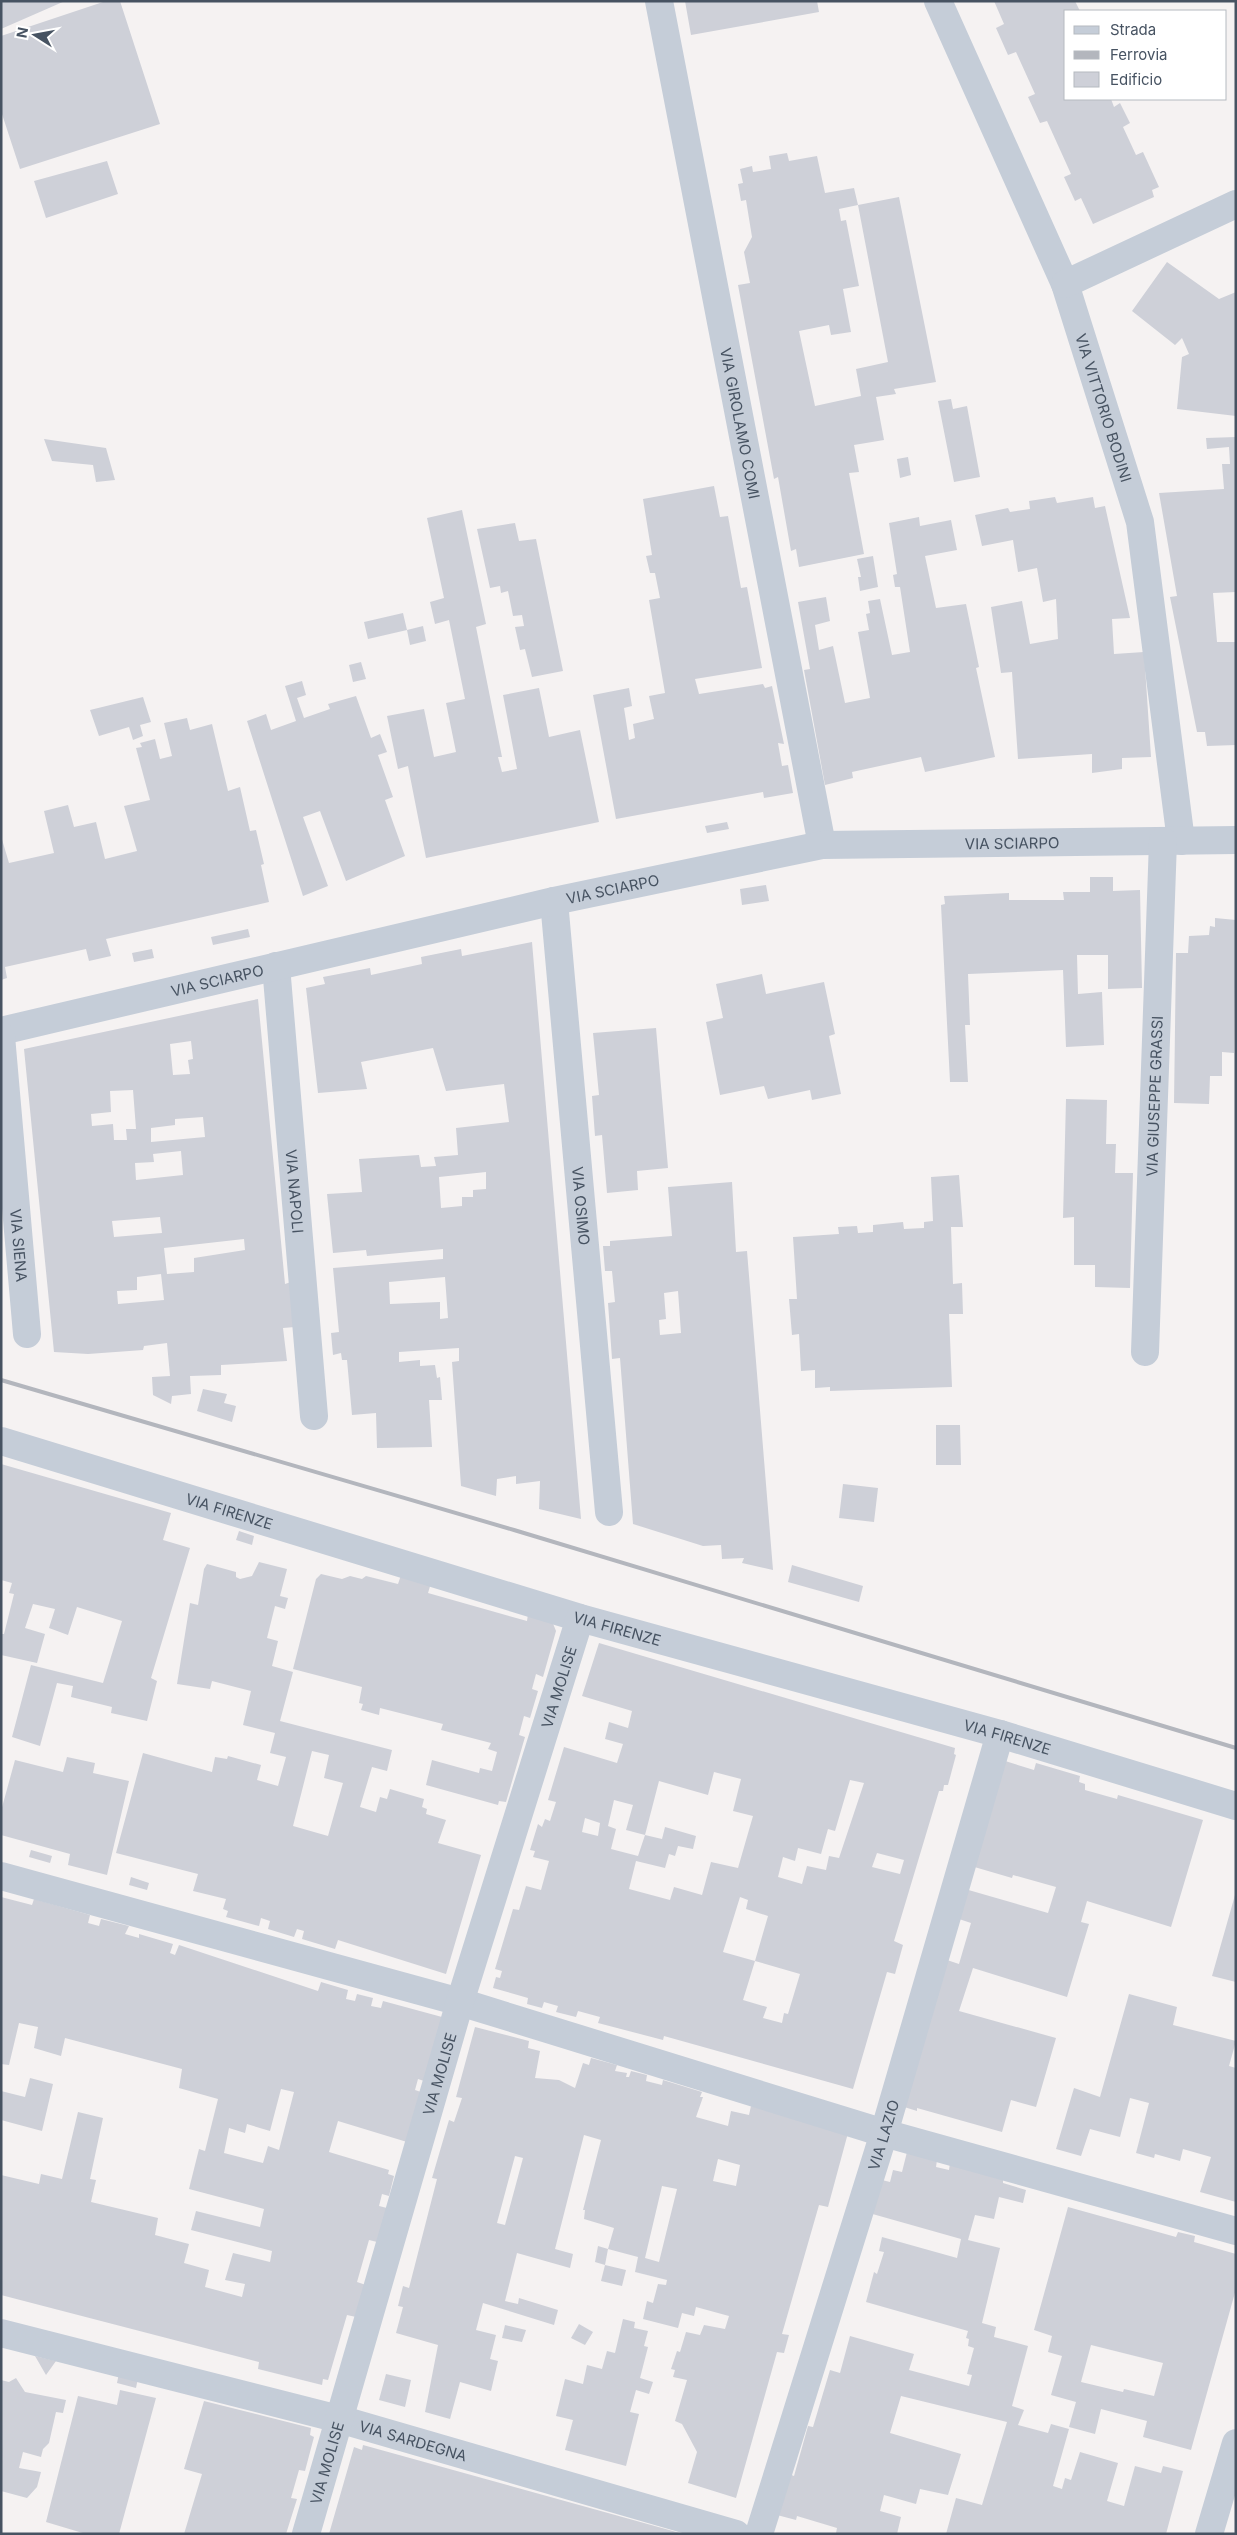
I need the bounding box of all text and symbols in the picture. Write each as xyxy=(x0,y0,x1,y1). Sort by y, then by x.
north arrow xyxy=(10,10,60,60)
legend xyxy=(1064,10,1227,100)
text: Strada xyxy=(1110,20,1156,39)
text: N xyxy=(12,26,31,39)
text: Ferrovia xyxy=(1110,45,1167,64)
text: Edificio xyxy=(1110,70,1162,89)
street label: VIA VITTORIO BODINI xyxy=(1072,331,1136,484)
street label: VIA GIROLAMO COMI xyxy=(717,346,764,500)
street label: VIA SCIARPO xyxy=(965,833,1060,853)
street label: VIA SCIARPO xyxy=(564,870,661,908)
street label: VIA SCIARPO xyxy=(169,960,265,1000)
street label: VIA GIUSEPPE GRASSI xyxy=(1142,1015,1166,1177)
street label: VIA NAPOLI xyxy=(282,1148,308,1234)
street label: VIA OSIMO xyxy=(568,1165,594,1246)
street label: VIA SIENA xyxy=(7,1208,32,1283)
street label: VIA FIRENZE xyxy=(184,1489,276,1533)
street label: VIA FIRENZE xyxy=(571,1607,663,1649)
street label: VIA MOLISE xyxy=(537,1643,580,1730)
street label: VIA FIRENZE xyxy=(961,1715,1053,1759)
street label: VIA MOLISE xyxy=(418,2030,460,2117)
street label: VIA LAZIO xyxy=(863,2097,903,2173)
street label: VIA SARDEGNA xyxy=(357,2416,469,2465)
street label: VIA MOLISE xyxy=(306,2419,348,2506)

